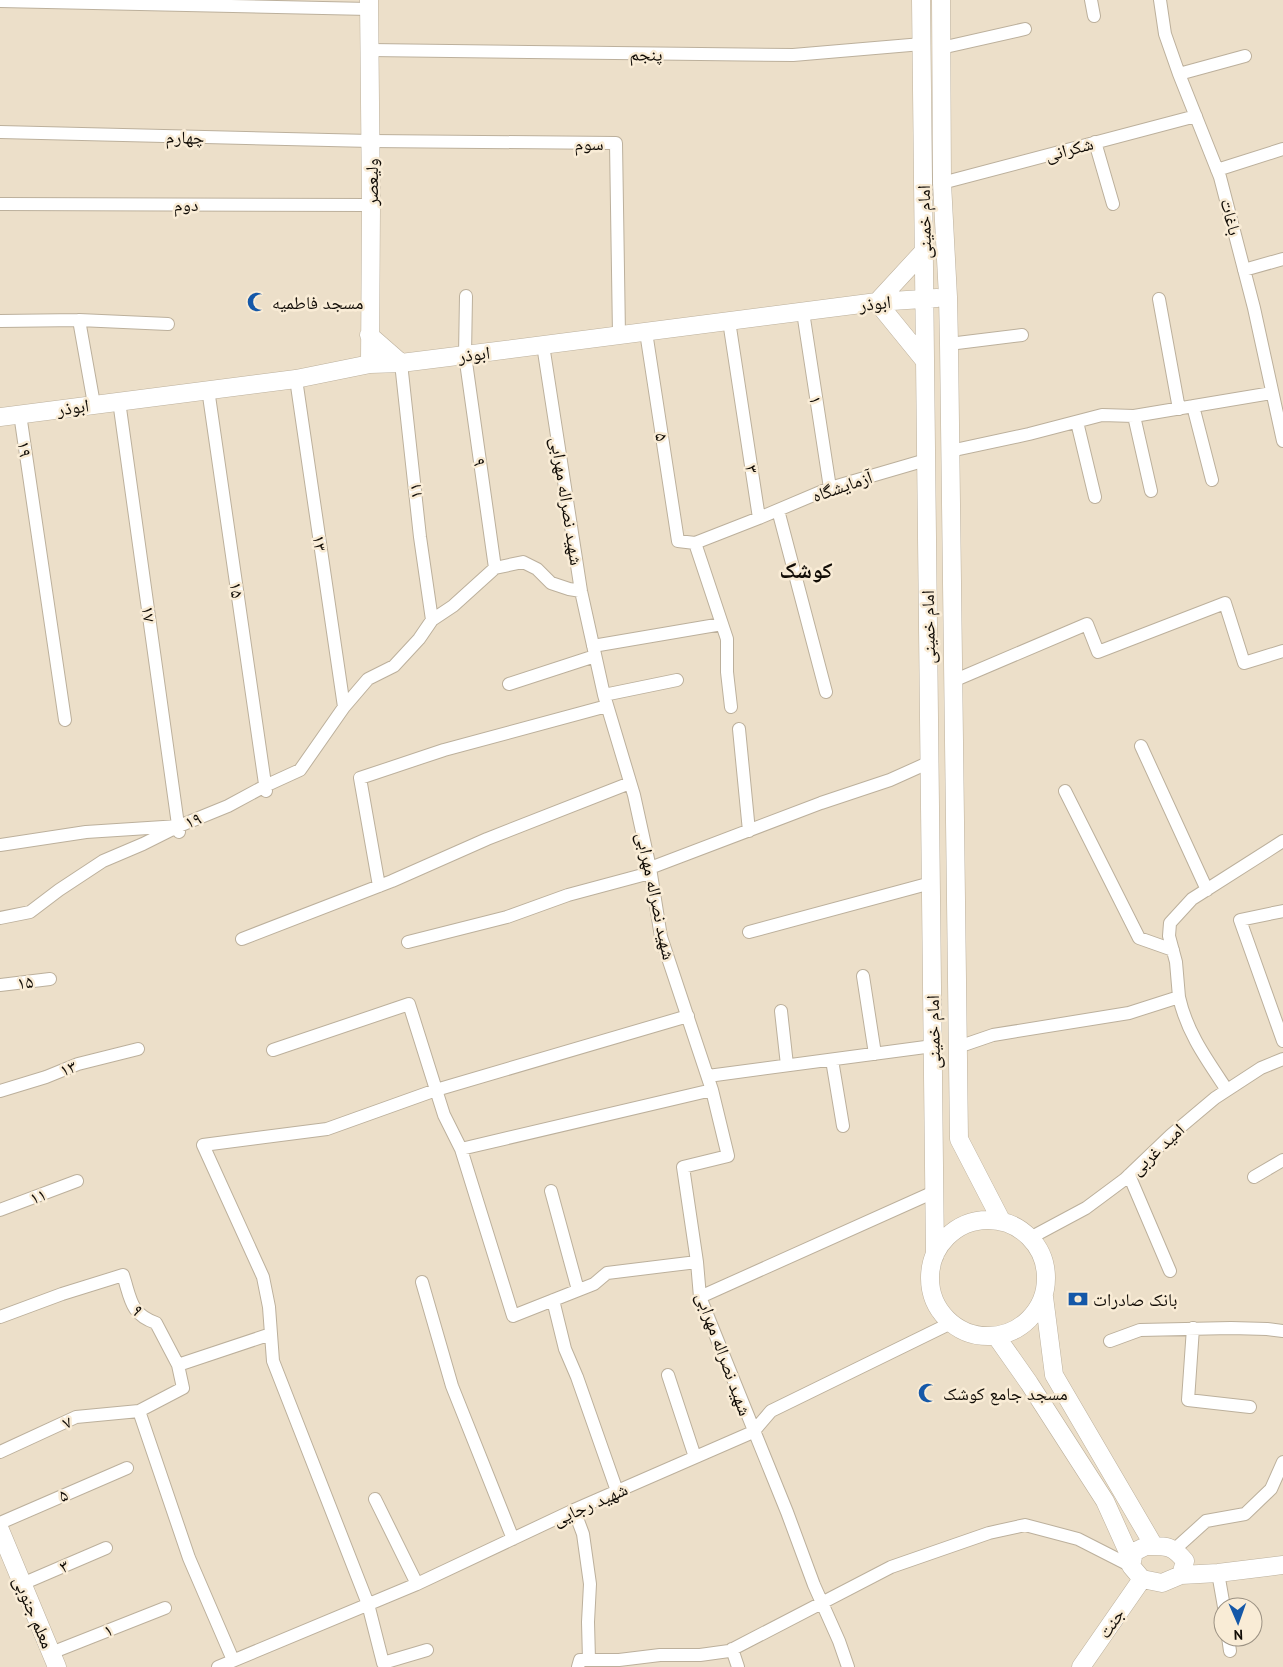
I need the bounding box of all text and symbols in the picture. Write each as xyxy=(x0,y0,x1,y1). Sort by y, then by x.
street label: پنجم xyxy=(629,42,663,67)
street label: چهارم xyxy=(165,125,205,150)
street label: سوم xyxy=(574,132,604,156)
street label: شکرانی xyxy=(1042,132,1096,166)
street label: ولیعصر xyxy=(360,158,383,207)
street label: امام خمینی xyxy=(912,185,937,259)
street label: دوم xyxy=(174,193,198,217)
street label: باغات xyxy=(1215,196,1247,238)
street label: ابوذر xyxy=(857,290,892,316)
mosque icon: مسجد فاطمیه xyxy=(246,291,268,313)
place label: مسجد فاطمیه xyxy=(272,291,364,314)
street label: ابوذر xyxy=(456,341,491,367)
street label: ابوذر xyxy=(55,393,90,421)
street label: ۱ xyxy=(804,394,828,406)
street label: ۵ xyxy=(650,431,674,443)
street label: شهید نصراله مهرابی xyxy=(545,435,589,567)
street label: ۱۹ xyxy=(12,439,38,459)
street label: ۹ xyxy=(468,456,492,468)
street label: ۳ xyxy=(740,463,764,475)
street label: آزمایشگاه xyxy=(809,465,876,507)
street label: ۱۱ xyxy=(403,482,427,500)
street label: ۱۳ xyxy=(307,533,333,553)
district label: کوشک xyxy=(780,556,833,584)
street label: ۱۵ xyxy=(224,580,250,600)
street label: امام خمینی xyxy=(916,590,941,664)
street label: ۱۷ xyxy=(136,604,162,624)
street label: ۱۹ xyxy=(181,806,205,834)
street label: شهید نصراله مهرابی xyxy=(631,830,681,962)
street label: ۱۵ xyxy=(15,969,35,995)
street label: امام خمینی xyxy=(921,995,946,1069)
street label: ۱۳ xyxy=(56,1054,80,1082)
street label: امید غربی xyxy=(1125,1118,1189,1180)
street label: ۱۱ xyxy=(26,1182,50,1210)
bank icon: بانک صادرات xyxy=(1067,1288,1089,1310)
place label: بانک صادرات xyxy=(1093,1288,1178,1311)
street label: شهید نصراله مهرابی xyxy=(691,1289,757,1419)
street label: ۹ xyxy=(126,1300,150,1320)
mosque icon: مسجد جامع کوشک xyxy=(917,1382,939,1404)
place label: مسجد جامع کوشک xyxy=(943,1382,1068,1406)
street label: ۷ xyxy=(59,1410,75,1434)
street label: شهید رجایی xyxy=(549,1477,631,1531)
street label: ۵ xyxy=(55,1483,71,1507)
street label: ۳ xyxy=(56,1554,72,1578)
street label: معلم جنوبی xyxy=(7,1572,60,1652)
north arrow xyxy=(1213,1597,1263,1647)
street label: جنت xyxy=(1093,1604,1129,1642)
street label: ۱ xyxy=(100,1618,116,1642)
text: N xyxy=(1234,1626,1243,1644)

